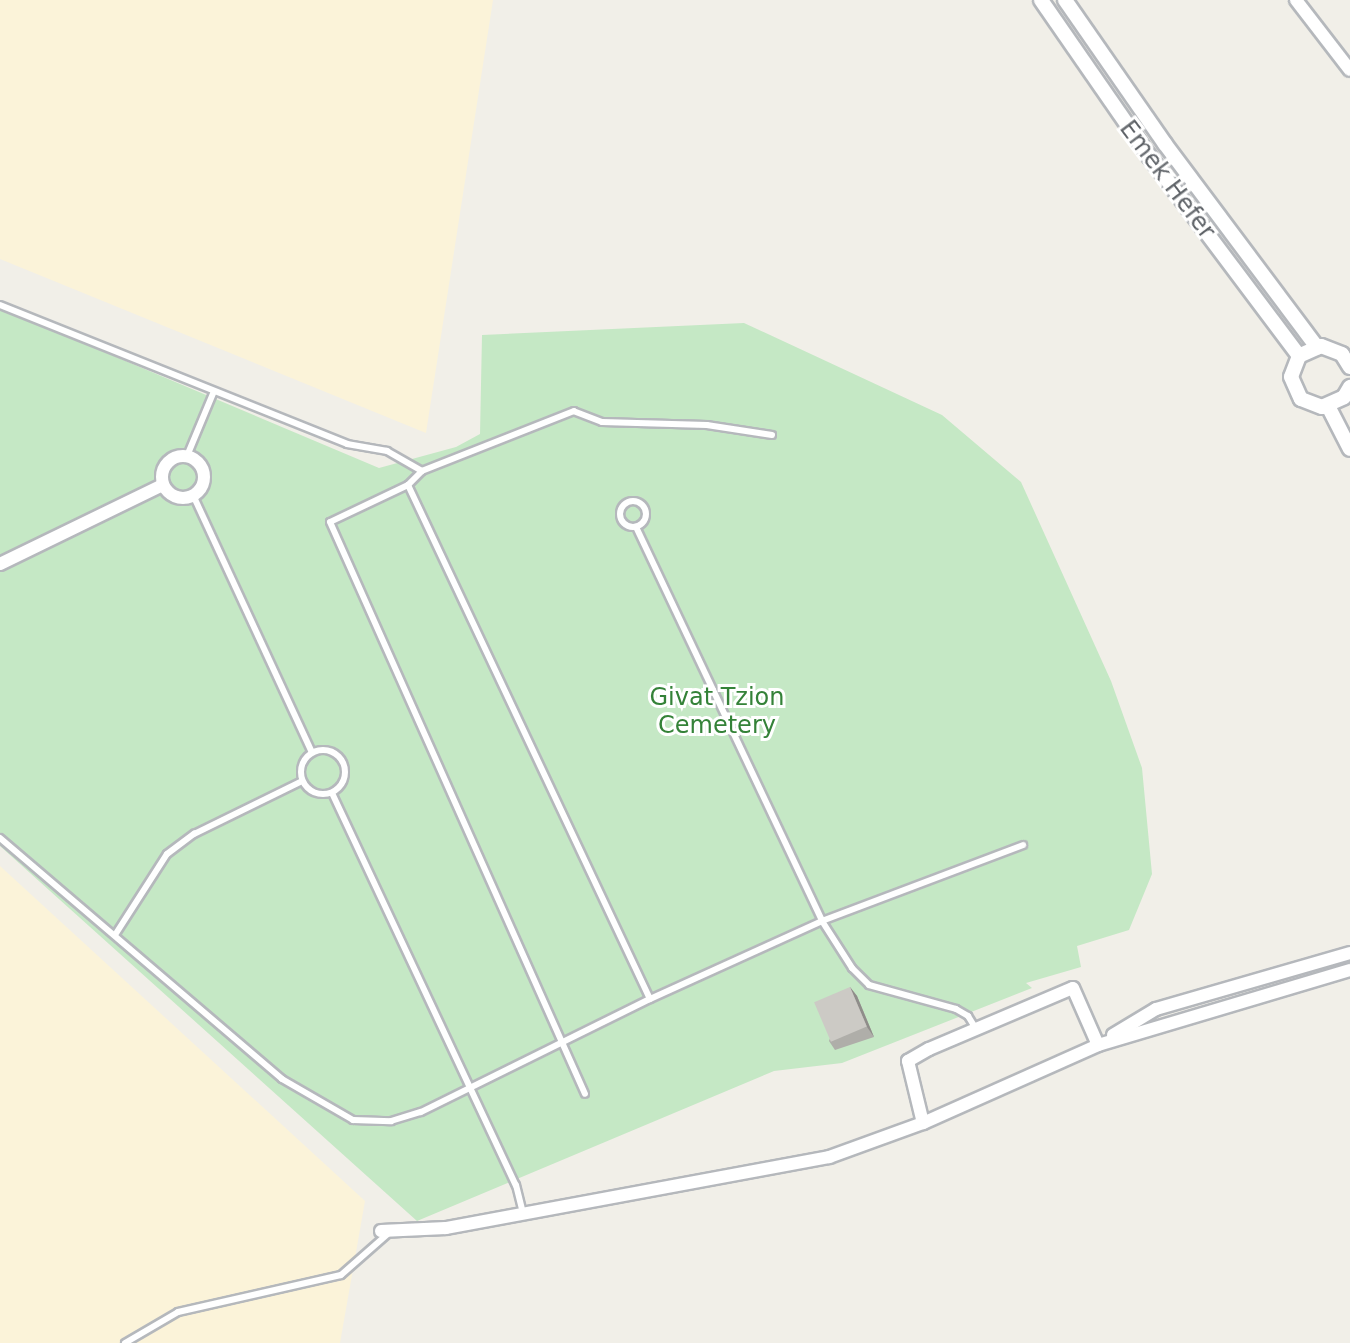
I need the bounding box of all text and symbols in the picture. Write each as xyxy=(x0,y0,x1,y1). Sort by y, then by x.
street label: Emek Hefer xyxy=(1113,115,1221,245)
park label: Givat Tzion Cemetery xyxy=(649,684,785,740)

